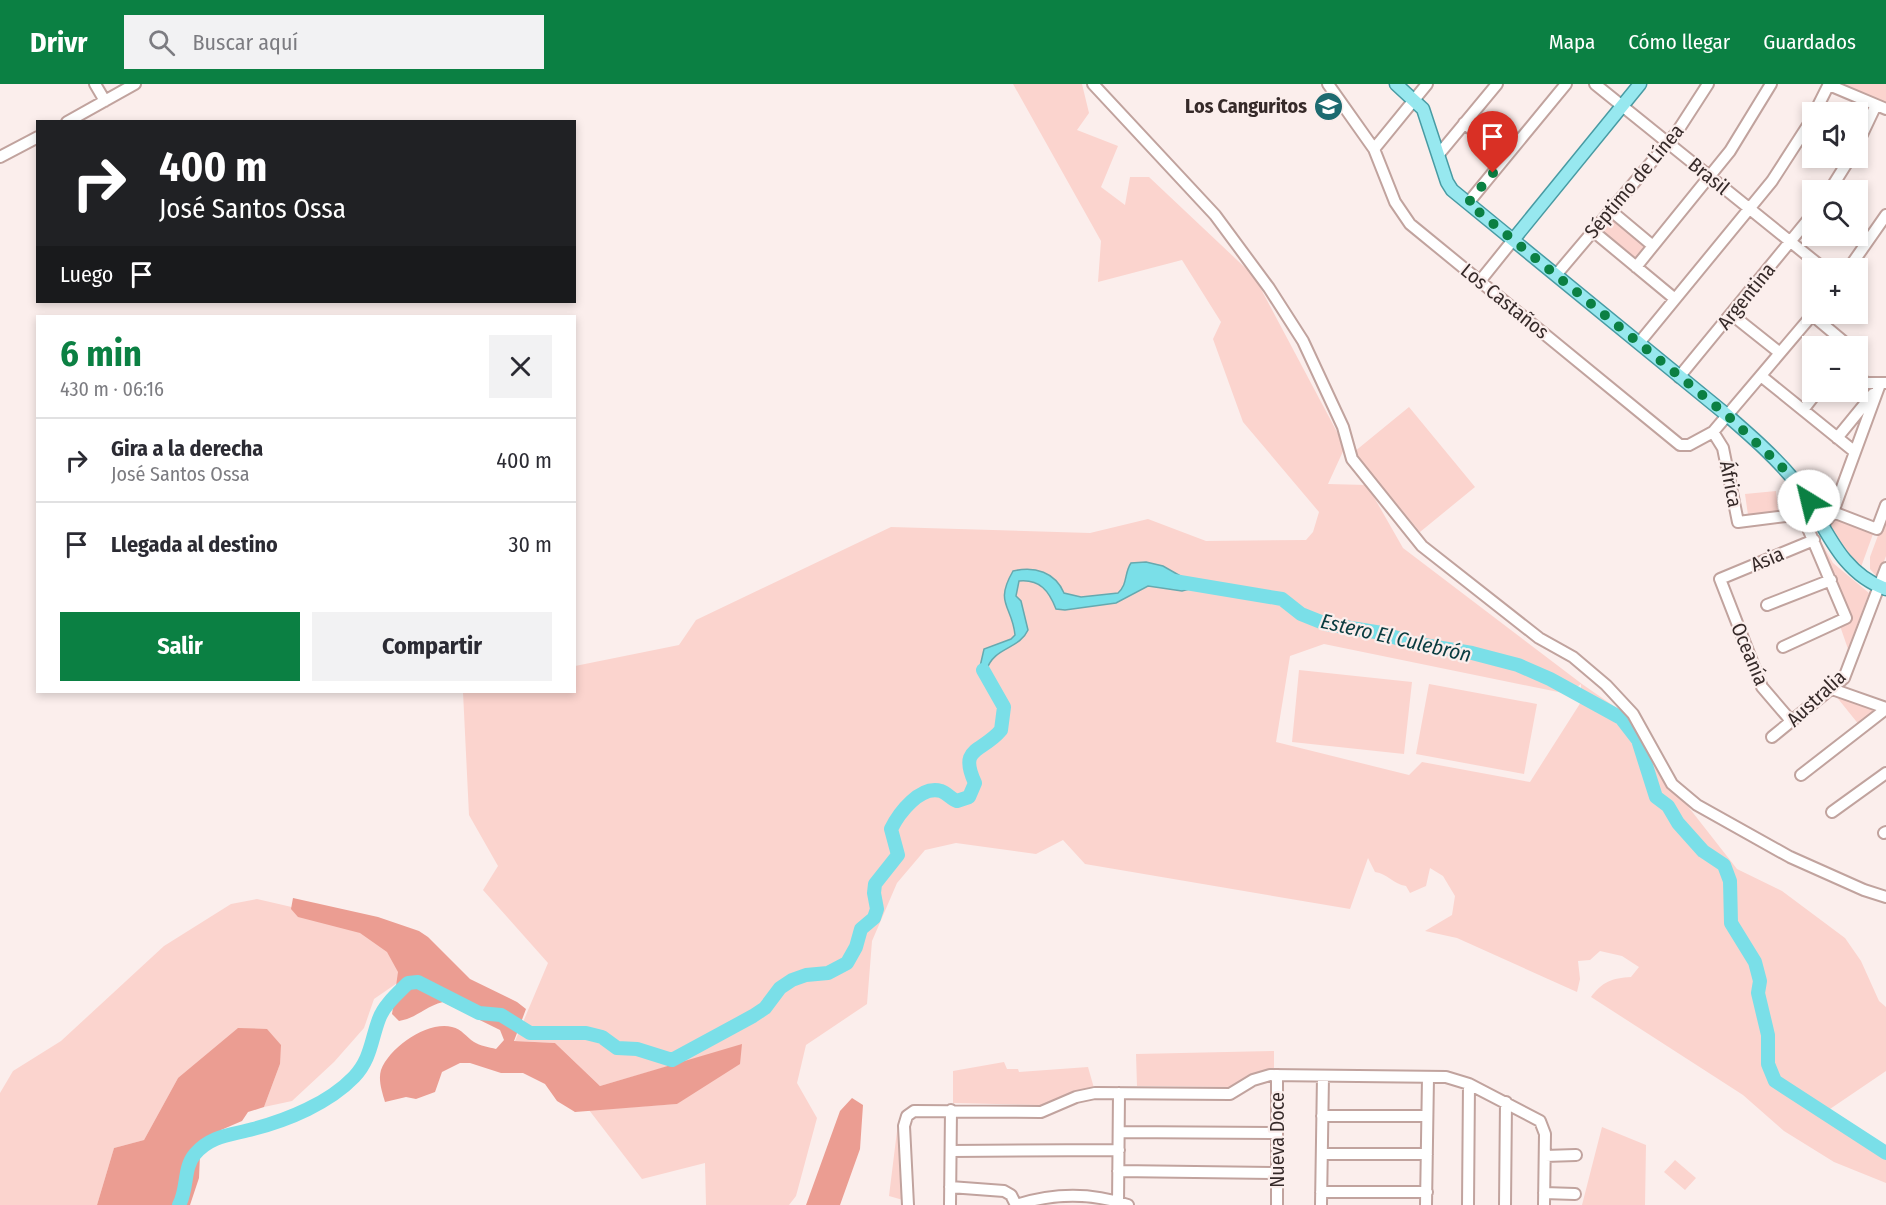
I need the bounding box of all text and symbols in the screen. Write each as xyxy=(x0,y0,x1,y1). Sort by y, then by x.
search box xyxy=(124,15,544,69)
text: Drivr xyxy=(30,26,88,59)
icon: search xyxy=(145,26,178,59)
text: Buscar aquí xyxy=(193,29,298,56)
text: Mapa xyxy=(1549,29,1595,55)
text: Cómo llegar xyxy=(1628,29,1730,55)
text: Guardados xyxy=(1763,29,1856,55)
school or university icon: Los Canguritos xyxy=(1312,90,1344,122)
place label: Los Canguritos xyxy=(1185,94,1307,118)
map controls xyxy=(1802,102,1868,402)
button: sound xyxy=(1802,102,1868,168)
pin xyxy=(1467,111,1518,173)
street label: Séptimo de Línea xyxy=(1579,119,1689,243)
icon: arrive xyxy=(1476,120,1509,153)
text: 400 m xyxy=(159,142,267,192)
icon: right xyxy=(60,144,138,222)
street label: Brasil xyxy=(1684,152,1734,200)
button: search xyxy=(1802,180,1868,246)
text: José Santos Ossa xyxy=(159,193,346,225)
icon: arrive xyxy=(125,258,158,291)
street label: Los Castaños xyxy=(1456,258,1554,344)
street label: Argentina xyxy=(1712,258,1780,334)
button: + xyxy=(1802,258,1868,324)
text: Luego xyxy=(60,261,113,288)
text: 6 min xyxy=(60,332,142,376)
button: close xyxy=(489,335,552,398)
button: − xyxy=(1802,336,1868,402)
text: 430 m · 06:16 xyxy=(60,377,164,401)
text: Gira a la derecha xyxy=(111,435,263,462)
icon: right xyxy=(60,444,93,477)
text: 400 m xyxy=(496,447,552,474)
street label: África xyxy=(1715,459,1747,509)
text: José Santos Ossa xyxy=(111,462,249,486)
position arrow xyxy=(1777,469,1841,533)
icon: arrive xyxy=(60,528,93,561)
text: Llegada al destino xyxy=(111,531,278,558)
text: 30 m xyxy=(509,531,552,558)
street label: Asia xyxy=(1747,541,1787,577)
water label: Estero El Culebrón xyxy=(1318,608,1474,668)
button: Salir xyxy=(60,612,300,681)
button: Compartir xyxy=(312,612,552,681)
street label: Oceanía xyxy=(1726,619,1774,689)
street label: Australia xyxy=(1781,665,1851,731)
street label: Nueva Doce xyxy=(1265,1092,1289,1188)

